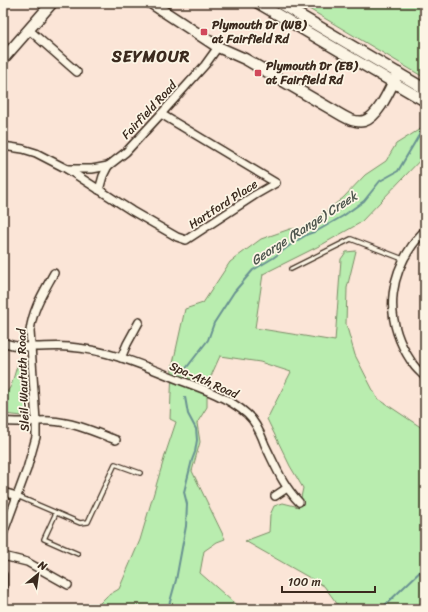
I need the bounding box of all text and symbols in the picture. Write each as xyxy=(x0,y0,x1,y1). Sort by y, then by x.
place label: Plymouth Dr (WB) at Fairfield Rd xyxy=(211,14,307,50)
marker: Plymouth Dr (WB) at Fairfield Rd xyxy=(199,27,209,37)
district label: SEYMOUR xyxy=(111,42,190,71)
place label: Plymouth Dr (EB) at Fairfield Rd xyxy=(265,55,358,91)
marker: Plymouth Dr (EB) at Fairfield Rd xyxy=(253,68,263,78)
street label: Fairfield Road xyxy=(116,74,183,145)
street label: Hartford Place xyxy=(184,173,262,235)
water label: George (Range) Creek xyxy=(246,184,363,271)
street label: Sleil-Waututh Road xyxy=(10,328,36,432)
street label: Spa-Ath Road xyxy=(166,355,244,406)
north arrow xyxy=(18,554,58,594)
text: N xyxy=(34,555,51,576)
scale bar xyxy=(282,568,375,594)
text: 100 m xyxy=(288,571,321,593)

